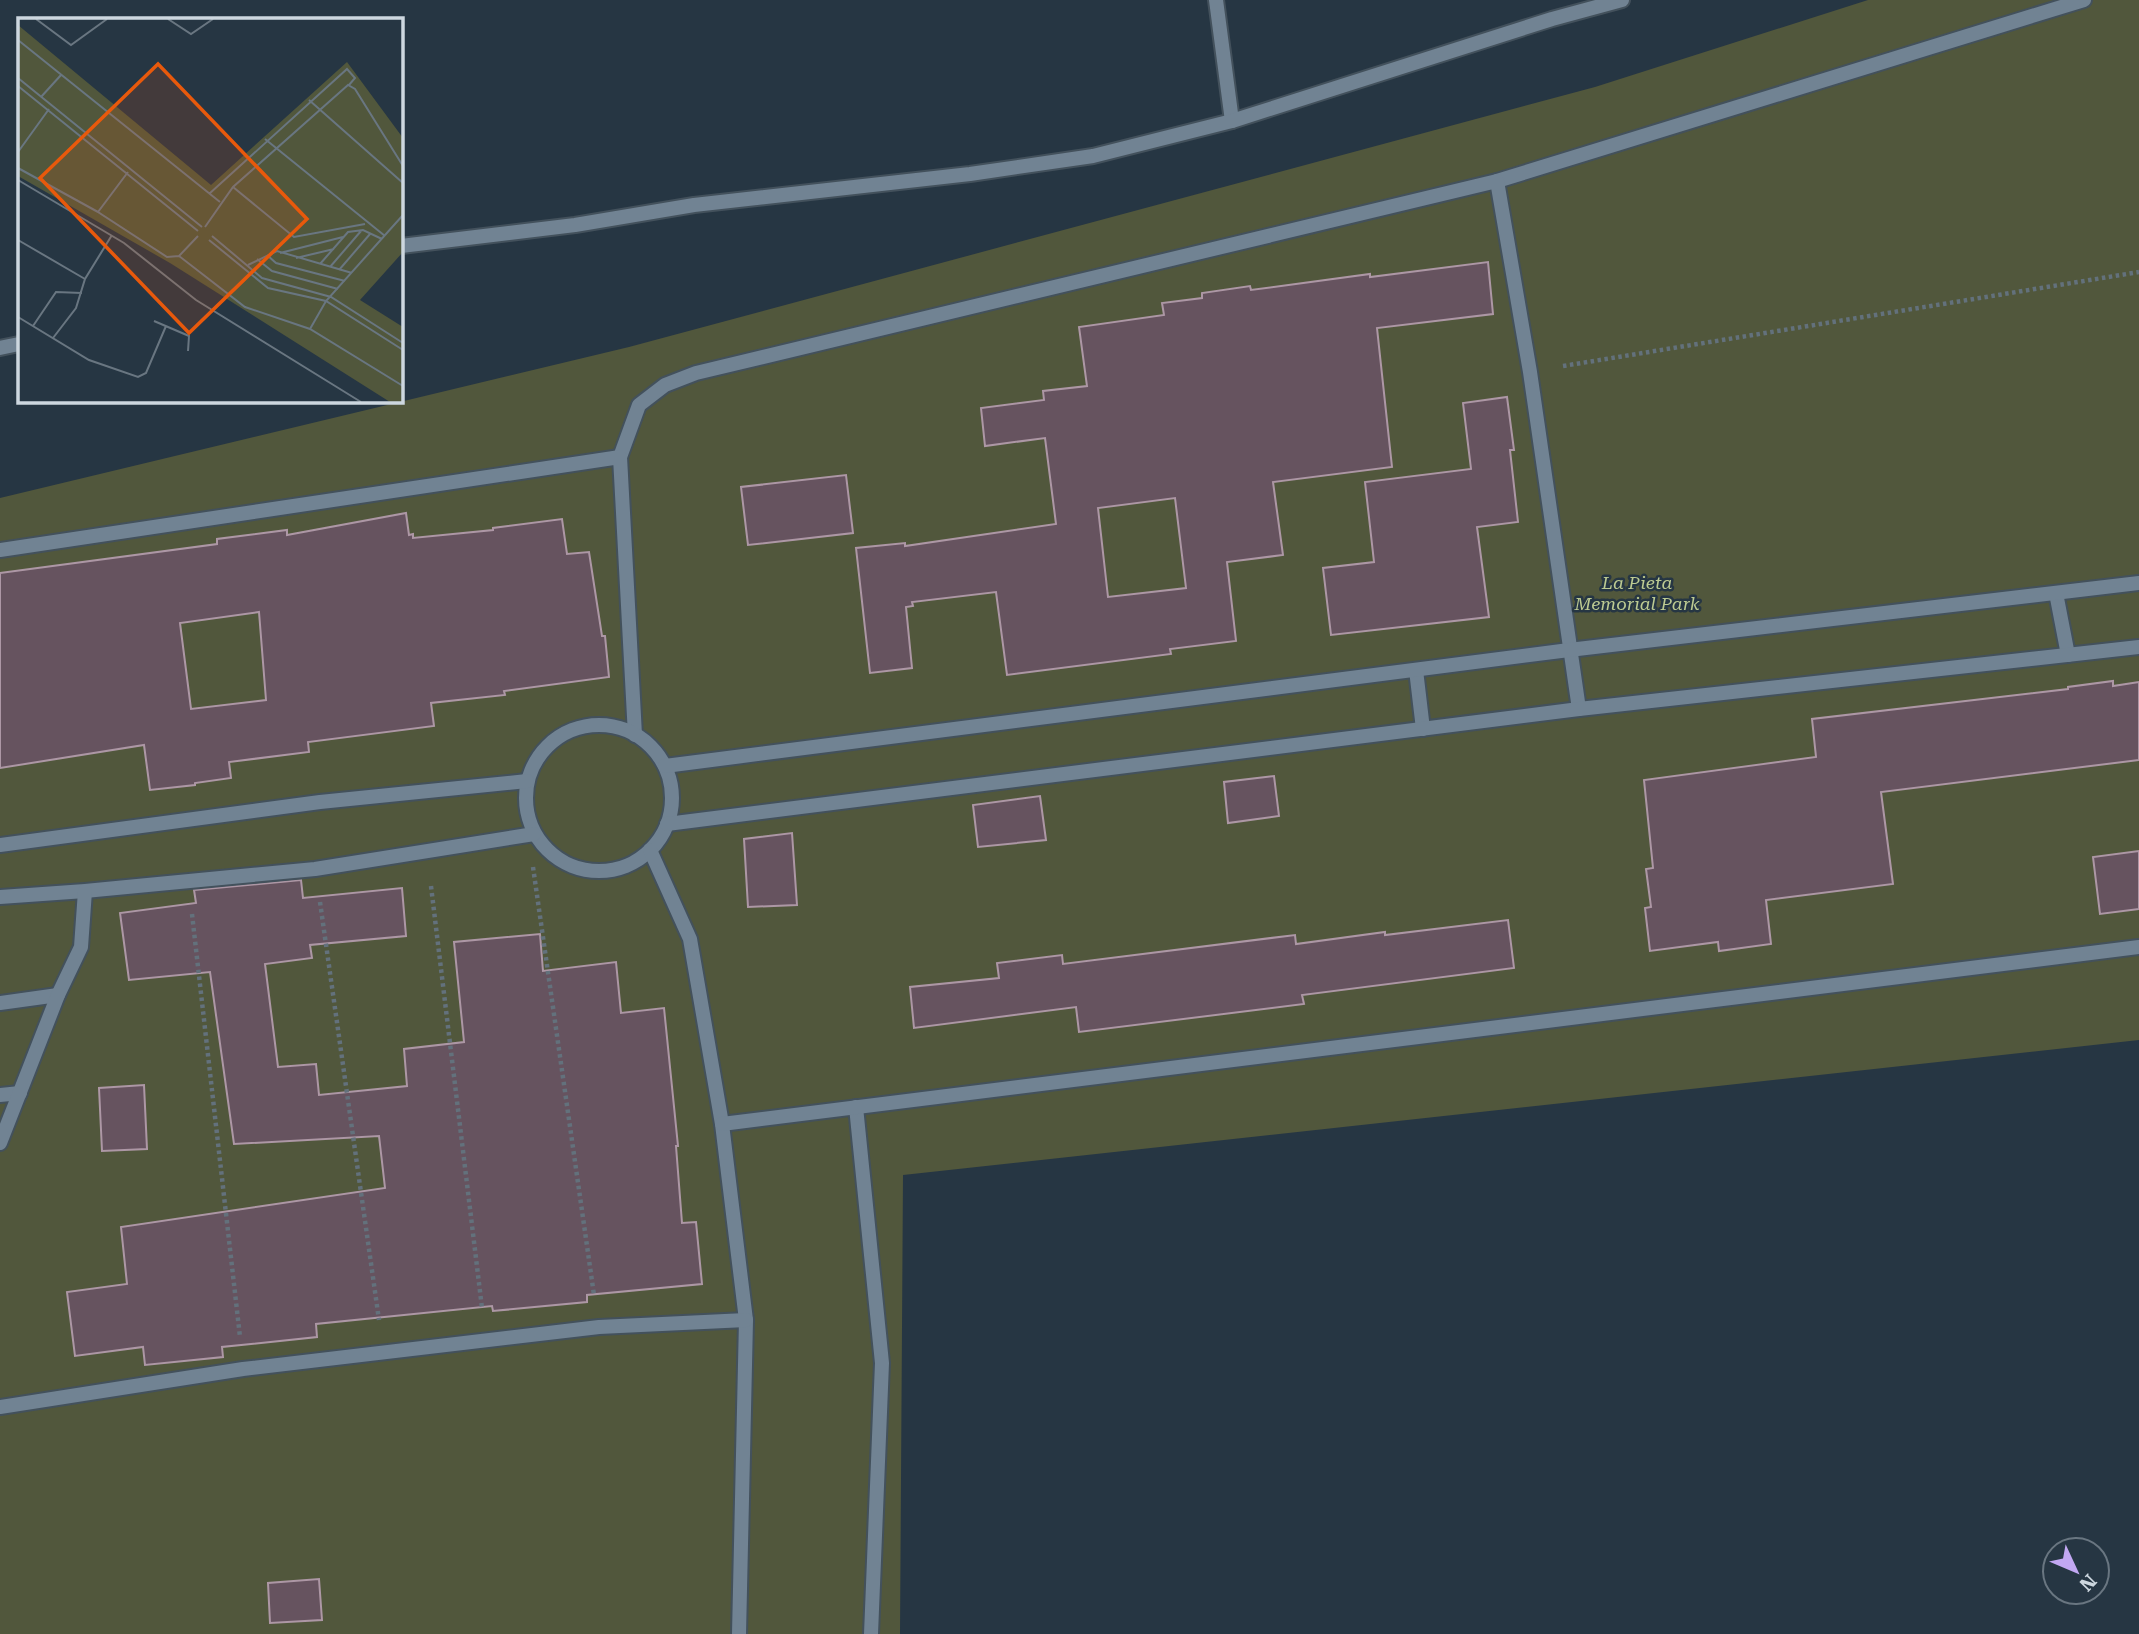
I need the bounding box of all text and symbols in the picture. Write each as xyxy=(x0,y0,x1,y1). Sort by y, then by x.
inset map xyxy=(18,18,402,402)
park label: La Pieta Memorial Park xyxy=(1573,572,1700,614)
north arrow xyxy=(2041,1536,2111,1606)
text: N xyxy=(2074,1569,2101,1596)

